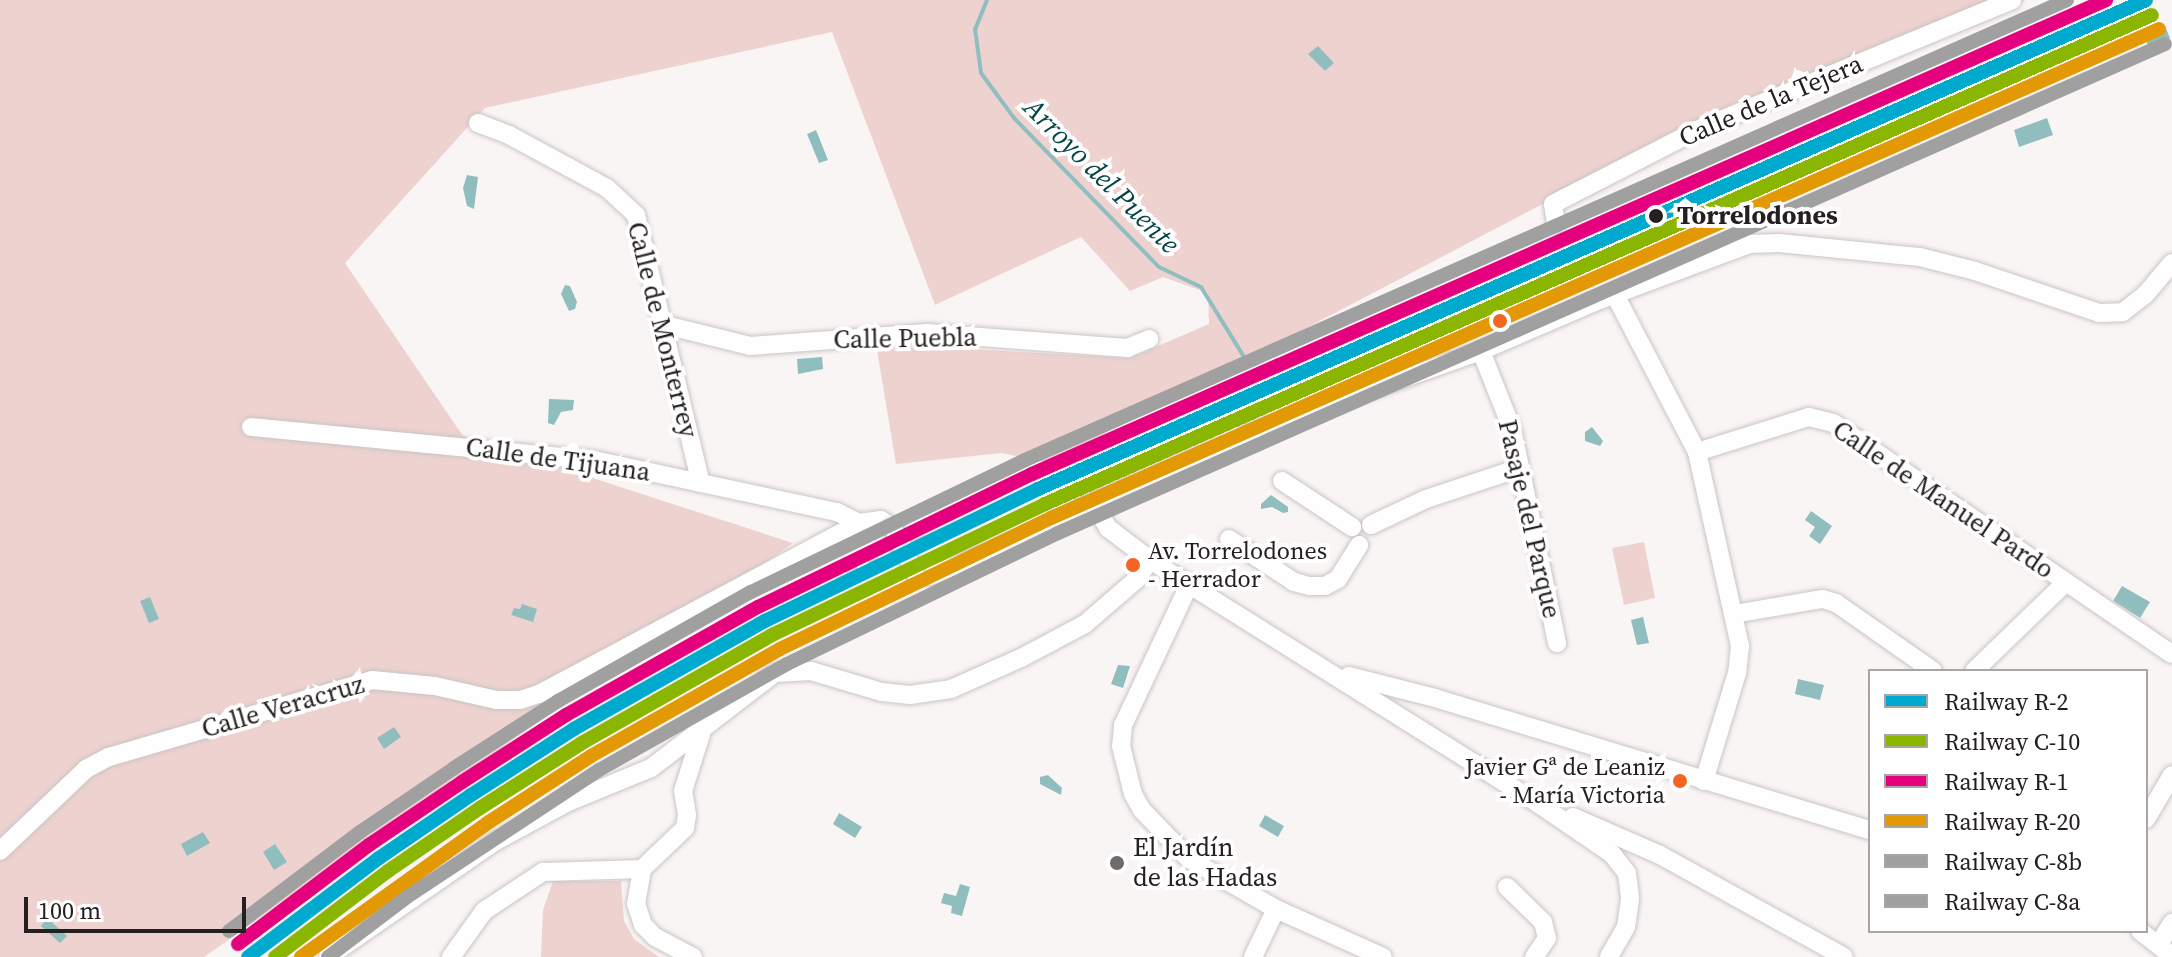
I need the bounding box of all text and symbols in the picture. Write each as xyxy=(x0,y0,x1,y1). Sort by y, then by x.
street label: Calle de la Tejera xyxy=(1674,48,1868,154)
water label: Arroyo del Puente xyxy=(1017,90,1187,260)
place label: Torrelodones xyxy=(1677,200,1838,232)
marker: Torrelodones xyxy=(1642,202,1670,230)
street label: Calle de Monterrey xyxy=(620,219,704,441)
unlabelled marker xyxy=(1492,313,1508,329)
street label: Calle Puebla xyxy=(833,322,977,356)
street label: Calle de Manuel Pardo xyxy=(1826,414,2060,586)
street label: Pasaje del Parque xyxy=(1491,417,1567,621)
street label: Calle de Tijuana xyxy=(464,432,652,488)
place label: Av. Torrelodones - Herrador xyxy=(1148,537,1328,593)
marker: Av. Torrelodones - Herrador xyxy=(1125,557,1141,573)
street label: Calle Veracruz xyxy=(198,669,368,745)
legend xyxy=(1868,669,2148,933)
text: Railway R-2 xyxy=(1944,685,2069,718)
text: Railway C-10 xyxy=(1944,725,2080,758)
place label: Javier Gª de Leaniz - María Victoria xyxy=(1465,753,1665,809)
text: Railway R-1 xyxy=(1944,765,2069,798)
marker: Javier Gª de Leaniz - María Victoria xyxy=(1672,773,1688,789)
text: Railway R-20 xyxy=(1944,805,2081,838)
place label: El Jardín de las Hadas xyxy=(1133,832,1277,894)
text: Railway C-8b xyxy=(1944,845,2082,878)
marker: El Jardín de las Hadas xyxy=(1108,854,1126,872)
scale bar xyxy=(28,881,250,931)
text: Railway C-8a xyxy=(1944,885,2081,918)
text: 100 m xyxy=(38,894,101,927)

